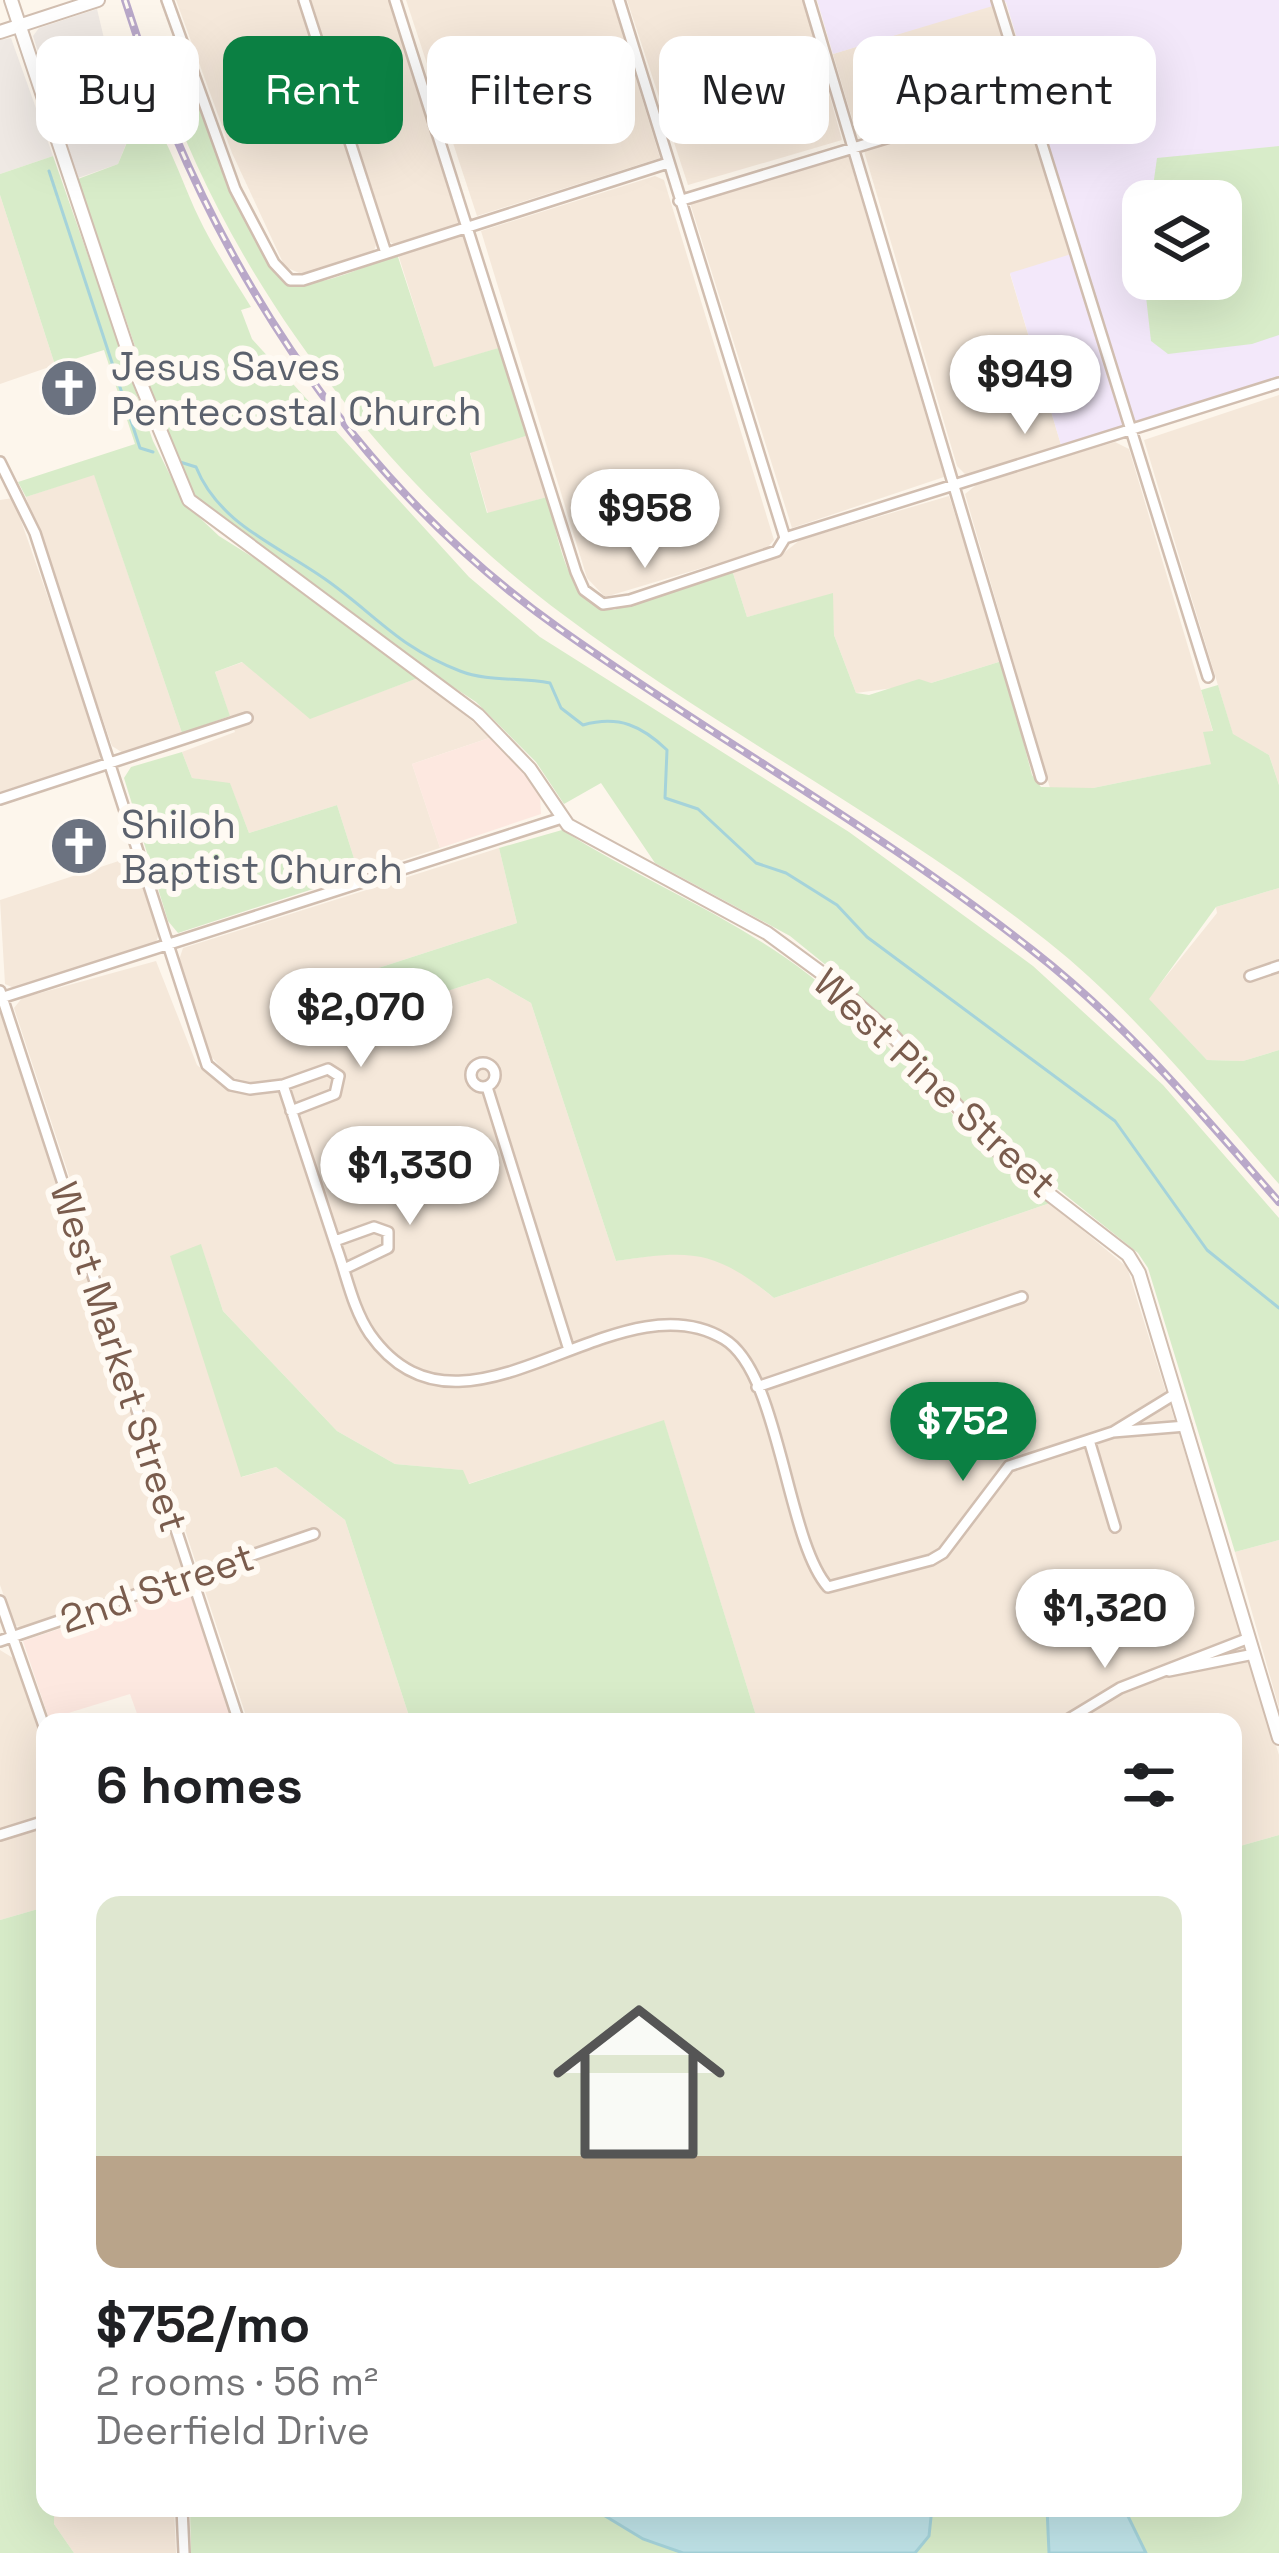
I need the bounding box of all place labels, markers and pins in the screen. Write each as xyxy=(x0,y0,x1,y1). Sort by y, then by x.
pin: $949 xyxy=(954,335,1096,437)
place label: Jesus Saves Pentecostal Church xyxy=(111,342,482,436)
church icon: Jesus Saves Pentecostal Church xyxy=(38,357,100,419)
pin: $958 xyxy=(574,469,716,571)
place label: Shiloh Baptist Church xyxy=(121,800,403,894)
church icon: Shiloh Baptist Church xyxy=(48,815,110,877)
pin: $2,070 xyxy=(263,968,459,1070)
pin: $1,330 xyxy=(312,1126,508,1228)
pin: $752 xyxy=(892,1382,1034,1484)
pin: $1,320 xyxy=(1007,1569,1203,1671)

